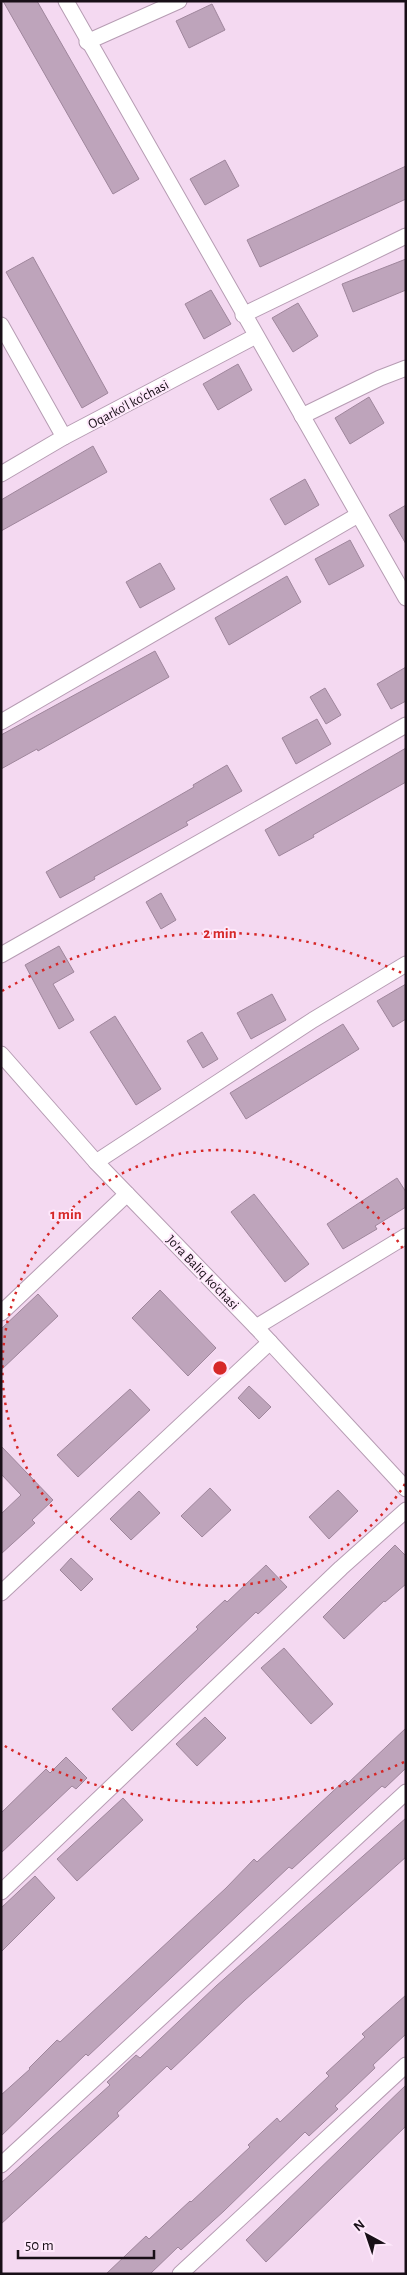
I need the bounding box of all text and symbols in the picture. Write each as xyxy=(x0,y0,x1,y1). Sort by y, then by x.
street label: Oqarko'l ko'chasi xyxy=(86,378,171,432)
text: 2 min xyxy=(203,926,237,941)
text: 1 min xyxy=(50,1207,82,1222)
street label: Jo'ra Baliq ko'chasi xyxy=(163,1233,241,1313)
centre of rings xyxy=(211,1359,229,1377)
north arrow xyxy=(342,2210,392,2260)
text: N xyxy=(351,2217,368,2234)
scale bar xyxy=(18,2228,154,2260)
text: 50 m xyxy=(25,2238,54,2253)

